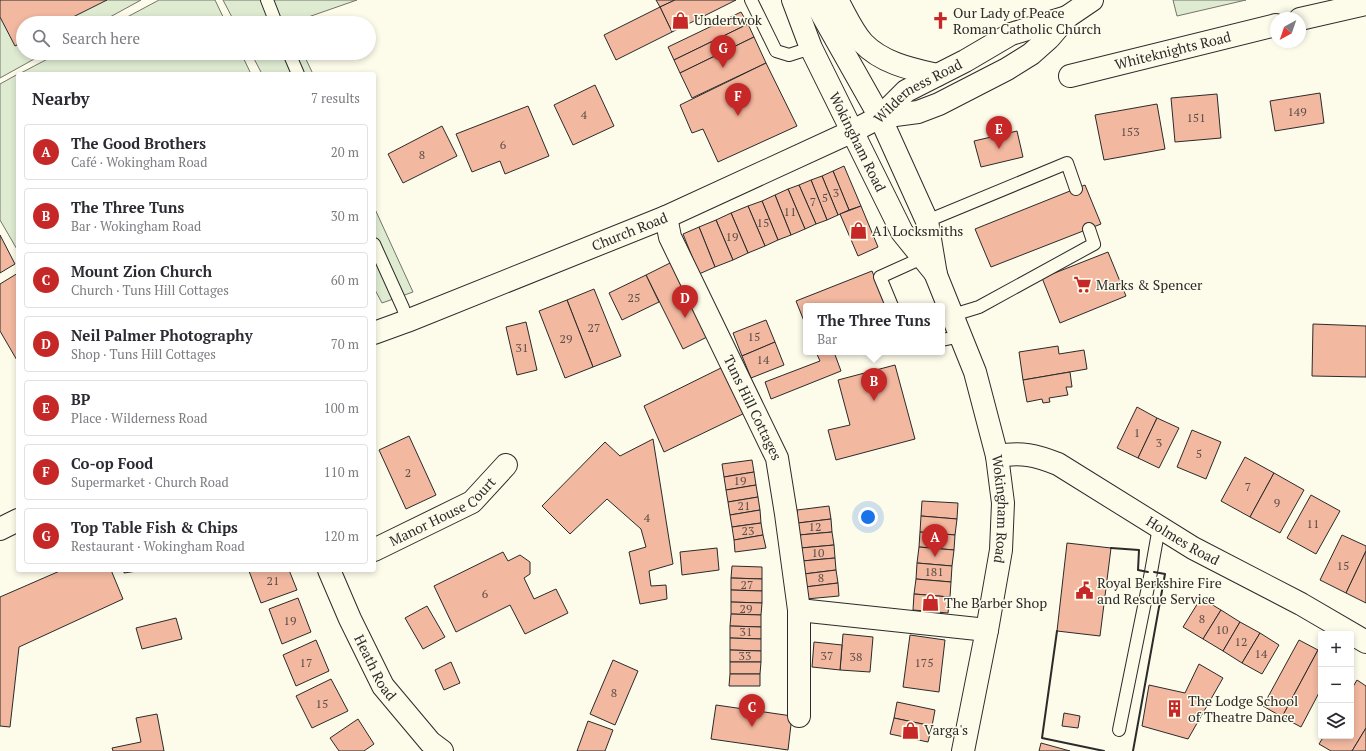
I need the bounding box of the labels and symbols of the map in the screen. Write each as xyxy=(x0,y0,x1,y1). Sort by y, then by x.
place label: Our Lady of Peace Roman Catholic Church xyxy=(953,3,1101,38)
shop icon: Undertwok xyxy=(671,10,691,30)
place label: Undertwok xyxy=(694,10,763,29)
church icon: Our Lady of Peace Roman Catholic Church xyxy=(930,11,950,31)
north arrow xyxy=(1270,12,1306,48)
street label: Whiteknights Road xyxy=(1113,26,1233,74)
pin: G xyxy=(710,35,736,68)
street label: Wilderness Road xyxy=(869,54,965,127)
pin: F xyxy=(725,83,751,116)
street label: Wokingham Road xyxy=(825,89,891,195)
house number: 149 xyxy=(1287,104,1307,119)
house number: 4 xyxy=(581,107,588,122)
house number: 151 xyxy=(1186,110,1206,125)
pin: E xyxy=(986,116,1012,149)
house number: 153 xyxy=(1120,124,1140,139)
house number: 6 xyxy=(500,137,507,152)
house number: 8 xyxy=(419,147,425,162)
house number: 3 xyxy=(833,185,839,200)
house number: 5 xyxy=(822,190,828,205)
house number: 7 xyxy=(810,194,816,209)
house number: 11 xyxy=(784,204,796,219)
street label: Church Road xyxy=(589,207,670,255)
house number: 15 xyxy=(757,215,769,230)
shop icon: A1 Locksmiths xyxy=(849,221,869,241)
place label: A1 Locksmiths xyxy=(872,221,963,240)
house number: 19 xyxy=(726,229,738,244)
supermarket icon: Marks & Spencer xyxy=(1073,275,1093,295)
place label: Marks & Spencer xyxy=(1096,275,1203,294)
pin: D xyxy=(672,285,698,318)
house number: 25 xyxy=(628,290,640,305)
house number: 27 xyxy=(588,320,600,335)
house number: 15 xyxy=(748,329,760,344)
house number: 29 xyxy=(560,331,572,346)
house number: 31 xyxy=(516,340,528,355)
street label: Tuns Hill Cottages xyxy=(720,352,787,463)
house number: 14 xyxy=(757,352,770,367)
pin: B xyxy=(861,368,887,401)
house number: 1 xyxy=(1134,425,1140,440)
house number: 3 xyxy=(1156,435,1162,450)
house number: 5 xyxy=(1196,446,1202,461)
street label: Wokingham Road xyxy=(988,454,1013,565)
house number: 2 xyxy=(405,465,411,480)
street label: Manor House Court xyxy=(386,472,500,550)
house number: 19 xyxy=(734,473,746,488)
house number: 7 xyxy=(1245,479,1251,494)
house number: 9 xyxy=(1274,495,1280,510)
house number: 21 xyxy=(738,498,750,513)
your location xyxy=(858,507,878,527)
house number: 4 xyxy=(644,510,651,525)
street label: Holmes Road xyxy=(1143,511,1223,569)
house number: 11 xyxy=(1307,516,1319,531)
house number: 12 xyxy=(809,519,821,534)
house number: 23 xyxy=(742,523,754,538)
pin: A xyxy=(922,524,948,557)
house number: 10 xyxy=(812,545,824,560)
house number: 15 xyxy=(1337,558,1349,573)
house number: 181 xyxy=(924,564,944,579)
house number: 8 xyxy=(818,570,824,585)
house number: 21 xyxy=(267,573,279,588)
place label: Royal Berkshire Fire and Rescue Service xyxy=(1097,573,1222,608)
house number: 27 xyxy=(741,577,753,592)
public building icon: Royal Berkshire Fire and Rescue Service xyxy=(1074,581,1094,601)
house number: 6 xyxy=(482,586,489,601)
shop icon: The Barber Shop xyxy=(921,593,941,613)
place label: The Barber Shop xyxy=(944,593,1047,612)
house number: 29 xyxy=(740,601,752,616)
house number: 8 xyxy=(1199,611,1205,626)
house number: 19 xyxy=(284,613,296,628)
house number: 10 xyxy=(1216,622,1228,637)
house number: 31 xyxy=(740,624,752,639)
street label: Heath Road xyxy=(350,631,401,704)
house number: 12 xyxy=(1235,634,1247,649)
house number: 14 xyxy=(1255,646,1268,661)
house number: 33 xyxy=(739,648,751,663)
house number: 37 xyxy=(821,648,833,663)
house number: 38 xyxy=(850,649,862,664)
house number: 17 xyxy=(300,655,312,670)
house number: 175 xyxy=(914,655,934,670)
house number: 8 xyxy=(611,685,617,700)
place label: The Lodge School of Theatre Dance xyxy=(1188,691,1298,726)
pin: C xyxy=(739,694,765,727)
house number: 15 xyxy=(316,696,328,711)
building icon: The Lodge School of Theatre Dance xyxy=(1165,699,1185,719)
shop icon: Varga's xyxy=(901,720,921,740)
place label: Varga's xyxy=(924,720,968,739)

